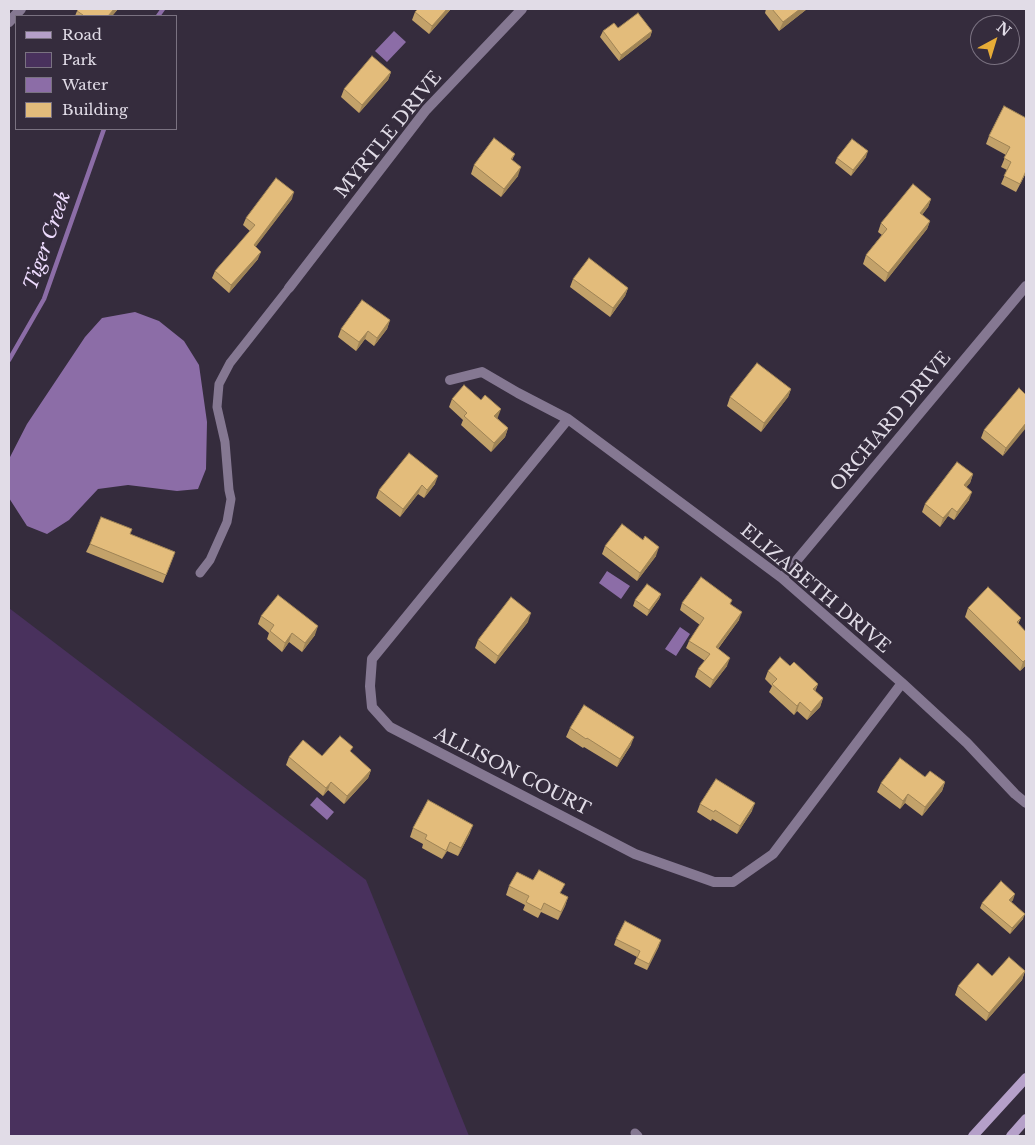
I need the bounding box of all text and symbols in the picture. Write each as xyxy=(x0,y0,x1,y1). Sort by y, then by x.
legend xyxy=(15,15,178,130)
north arrow xyxy=(970,15,1020,65)
text: N xyxy=(993,18,1015,40)
text: Road xyxy=(62,25,102,44)
text: Park xyxy=(62,50,97,69)
street label: MYRTLE DRIVE xyxy=(331,67,447,203)
text: Water xyxy=(62,75,108,94)
text: Building xyxy=(62,100,128,119)
water label: Tiger Creek xyxy=(20,189,76,293)
street label: ORCHARD DRIVE xyxy=(826,348,956,496)
street label: ELIZABETH DRIVE xyxy=(736,520,894,658)
street label: ALLISON COURT xyxy=(430,723,594,821)

